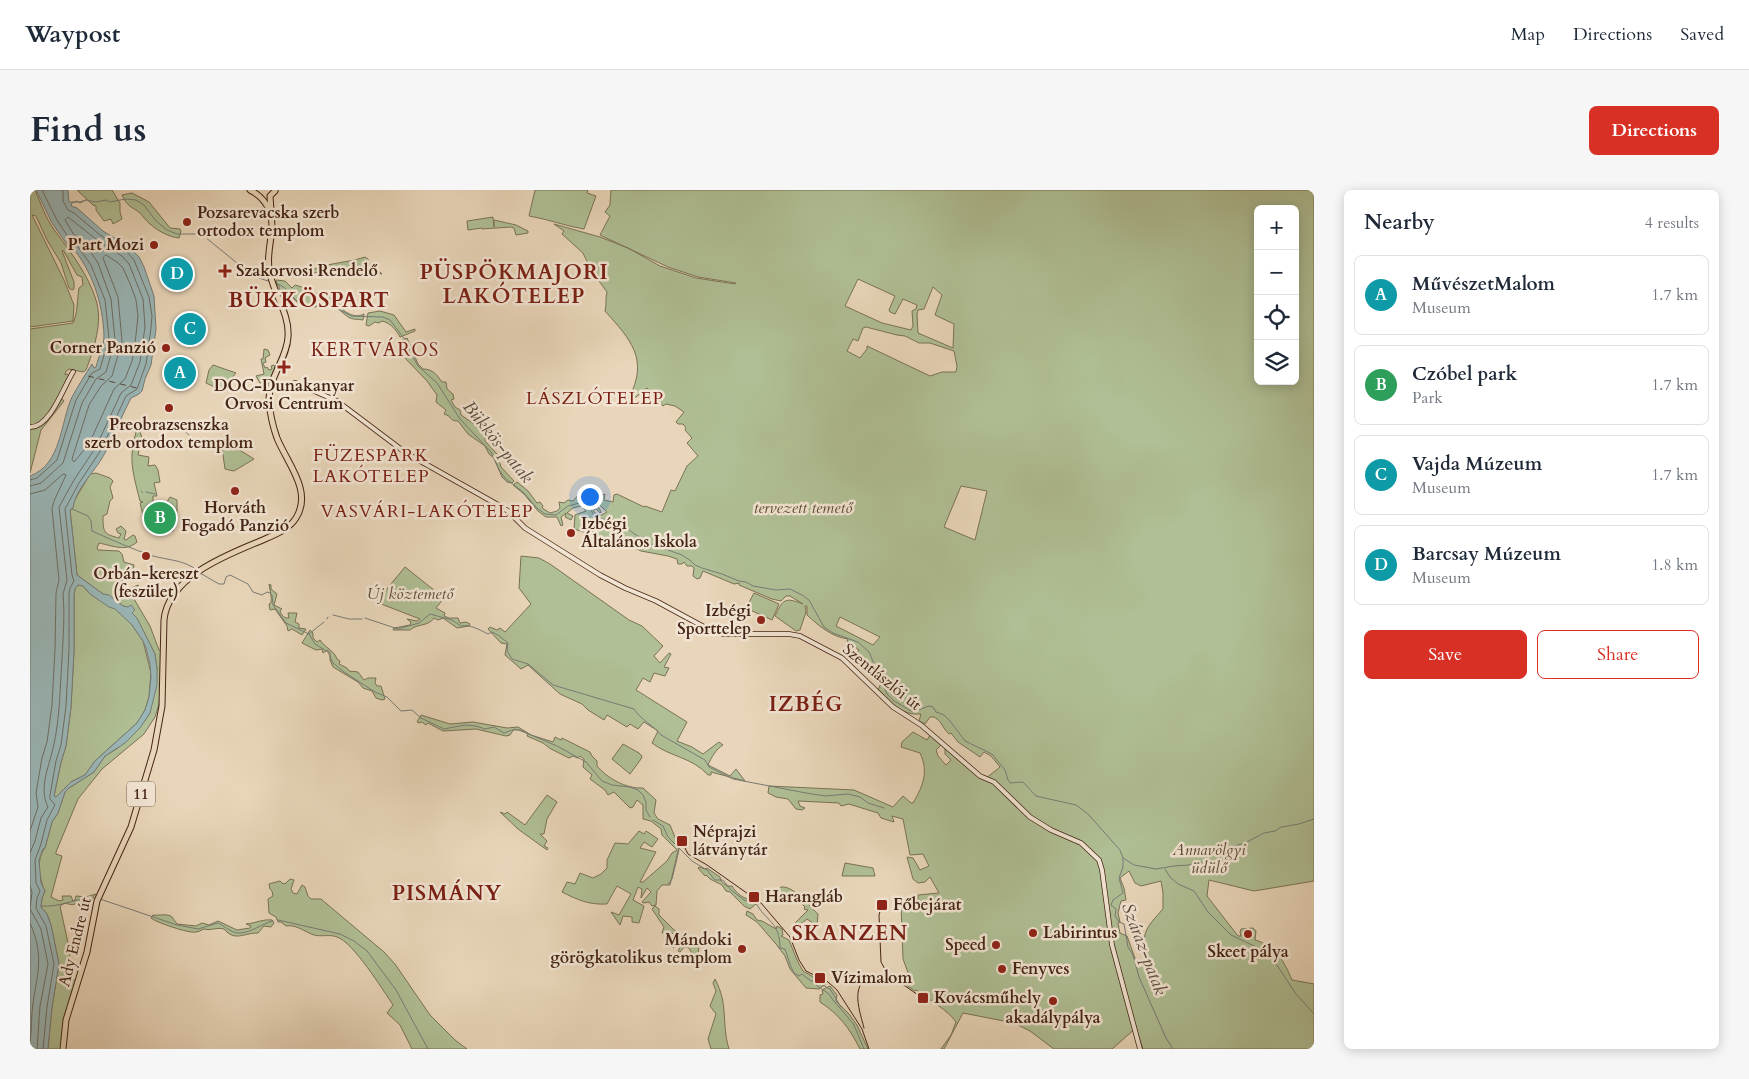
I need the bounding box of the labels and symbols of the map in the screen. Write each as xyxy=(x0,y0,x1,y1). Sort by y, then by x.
place label: Pozsarevacska szerb ortodox templom xyxy=(197,202,339,242)
marker: Pozsarevacska szerb ortodox templom xyxy=(181,216,193,228)
place label: P'art Mozi xyxy=(68,234,144,256)
marker: P'art Mozi xyxy=(148,239,160,251)
pin: D xyxy=(161,255,193,293)
district label: PÜSPÖKMAJORI LAKÓTELEP xyxy=(419,258,609,311)
place label: Szakorvosi Rendelő xyxy=(236,260,378,282)
marker: Szakorvosi Rendelő xyxy=(218,264,232,278)
district label: BÜKKÖSPART xyxy=(228,286,390,315)
pin: C xyxy=(174,310,206,348)
place label: Corner Panzió xyxy=(50,337,156,359)
district label: KERTVÁROS xyxy=(311,337,439,363)
marker: Corner Panzió xyxy=(160,342,172,354)
pin: A xyxy=(164,354,196,392)
marker: DOC-Dunakanyar Orvosi Centrum xyxy=(277,360,291,374)
place label: DOC-Dunakanyar Orvosi Centrum xyxy=(214,375,355,415)
district label: LÁSZLÓTELEP xyxy=(526,386,664,411)
water label: Bükkös-patak xyxy=(457,395,539,489)
marker: Preobrazsenszka szerb ortodox templom xyxy=(163,402,175,414)
place label: Preobrazsenszka szerb ortodox templom xyxy=(85,414,253,454)
district label: FÜZESPARK LAKÓTELEP xyxy=(312,443,430,489)
your location xyxy=(577,484,603,510)
marker: Horváth Fogadó Panzió xyxy=(229,485,241,497)
place label: Horváth Fogadó Panzió xyxy=(181,497,289,537)
park label: tervezett temető xyxy=(754,497,854,519)
pin: B xyxy=(144,499,176,537)
district label: VASVÁRI-LAKÓTELEP xyxy=(321,499,533,524)
place label: Izbégi Általános Iskola xyxy=(581,513,697,553)
marker: Izbégi Általános Iskola xyxy=(565,527,577,539)
marker: Orbán-kereszt (feszület) xyxy=(140,550,152,562)
place label: Orbán-kereszt (feszület) xyxy=(93,563,199,603)
park label: Új köztemető xyxy=(367,583,455,605)
place label: Izbégi Sporttelep xyxy=(677,600,751,640)
marker: Izbégi Sporttelep xyxy=(755,614,767,626)
street label: Szentlászlói út xyxy=(838,638,926,716)
district label: IZBÉG xyxy=(769,690,843,719)
road number: 11 xyxy=(127,782,155,806)
place label: Néprajzi látványtár xyxy=(693,821,768,861)
marker: Néprajzi látványtár xyxy=(675,834,689,848)
park label: Annavölgyi üdülő xyxy=(1172,839,1246,879)
district label: PISMÁNY xyxy=(392,879,502,908)
place label: Harangláb xyxy=(765,886,843,908)
marker: Harangláb xyxy=(747,890,761,904)
place label: Főbejárat xyxy=(893,894,962,916)
street label: Ady Endre út xyxy=(53,895,97,989)
marker: Főbejárat xyxy=(875,898,889,912)
water label: Száraz-patak xyxy=(1115,899,1173,999)
district label: SKANZEN xyxy=(792,919,908,948)
place label: Labirintus xyxy=(1043,922,1118,944)
marker: Labirintus xyxy=(1027,927,1039,939)
marker: Skeet pálya xyxy=(1242,928,1254,940)
place label: Mándoki görögkatolikus templom xyxy=(550,929,732,969)
place label: Speed xyxy=(945,934,986,956)
marker: Speed xyxy=(990,939,1002,951)
place label: Skeet pálya xyxy=(1207,941,1289,963)
marker: Mándoki görögkatolikus templom xyxy=(736,943,748,955)
place label: Fenyves xyxy=(1012,958,1069,980)
marker: Fenyves xyxy=(996,963,1008,975)
place label: Vízimalom xyxy=(831,967,912,989)
marker: Vízimalom xyxy=(813,971,827,985)
place label: Kovácsműhely xyxy=(934,987,1041,1009)
marker: Kovácsműhely xyxy=(916,991,930,1005)
marker: akadálypálya xyxy=(1047,995,1059,1007)
place label: akadálypálya xyxy=(1006,1007,1101,1029)

